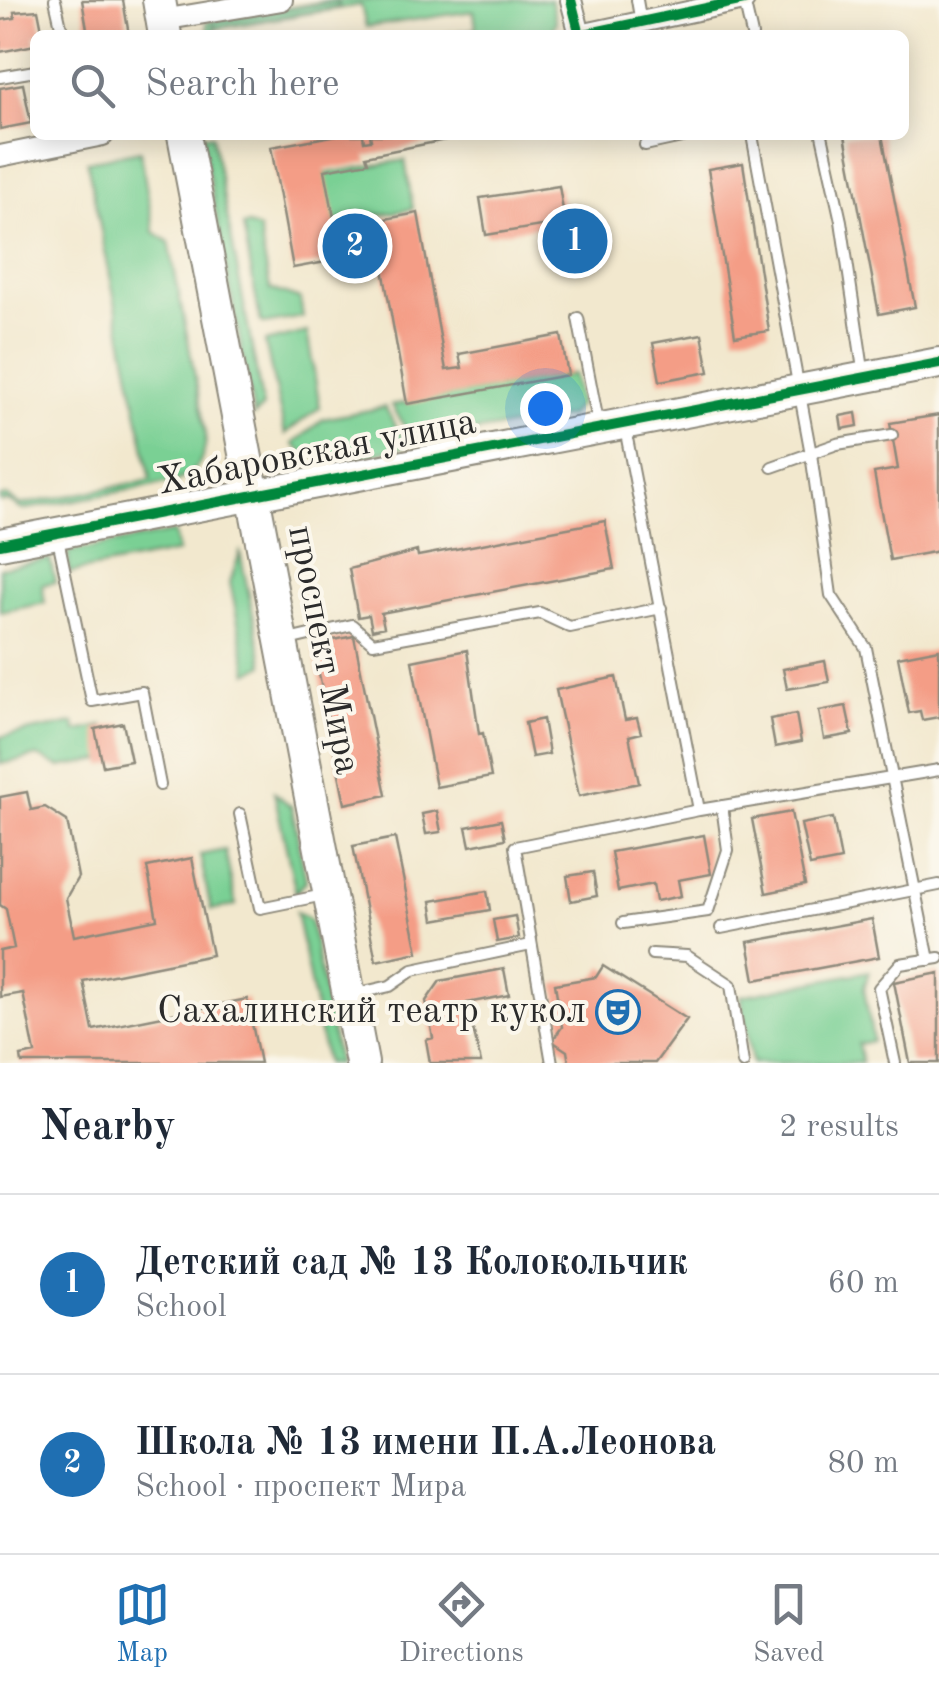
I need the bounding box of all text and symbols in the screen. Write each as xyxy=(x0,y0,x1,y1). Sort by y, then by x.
search box xyxy=(30,30,909,140)
icon: search xyxy=(65,58,120,113)
text: Search here xyxy=(145,66,340,104)
pin: 1 xyxy=(542,204,608,278)
pin: 2 xyxy=(322,208,388,284)
your location xyxy=(520,383,571,434)
street label: Хабаровская улица xyxy=(155,403,480,503)
street label: проспект Мира xyxy=(280,522,366,778)
theatre icon: Сахалинский театр кукол xyxy=(595,989,641,1035)
place label: Сахалинский театр кукол xyxy=(157,993,586,1031)
text: Nearby xyxy=(40,1107,176,1149)
text: 2 results xyxy=(779,1112,899,1144)
text: Детский сад № 13 Колокольчик xyxy=(135,1245,688,1283)
text: 1 xyxy=(63,1268,82,1300)
text: 60 m xyxy=(828,1268,899,1300)
text: School xyxy=(135,1292,227,1324)
text: Школа № 13 имени П.А.Леонова xyxy=(135,1425,716,1463)
text: 2 xyxy=(63,1448,82,1480)
text: 80 m xyxy=(828,1448,899,1480)
text: School · проспект Мира xyxy=(135,1472,466,1504)
tab: Map xyxy=(115,1577,170,1672)
tab: Directions xyxy=(399,1577,524,1672)
tab: Saved xyxy=(753,1577,824,1672)

